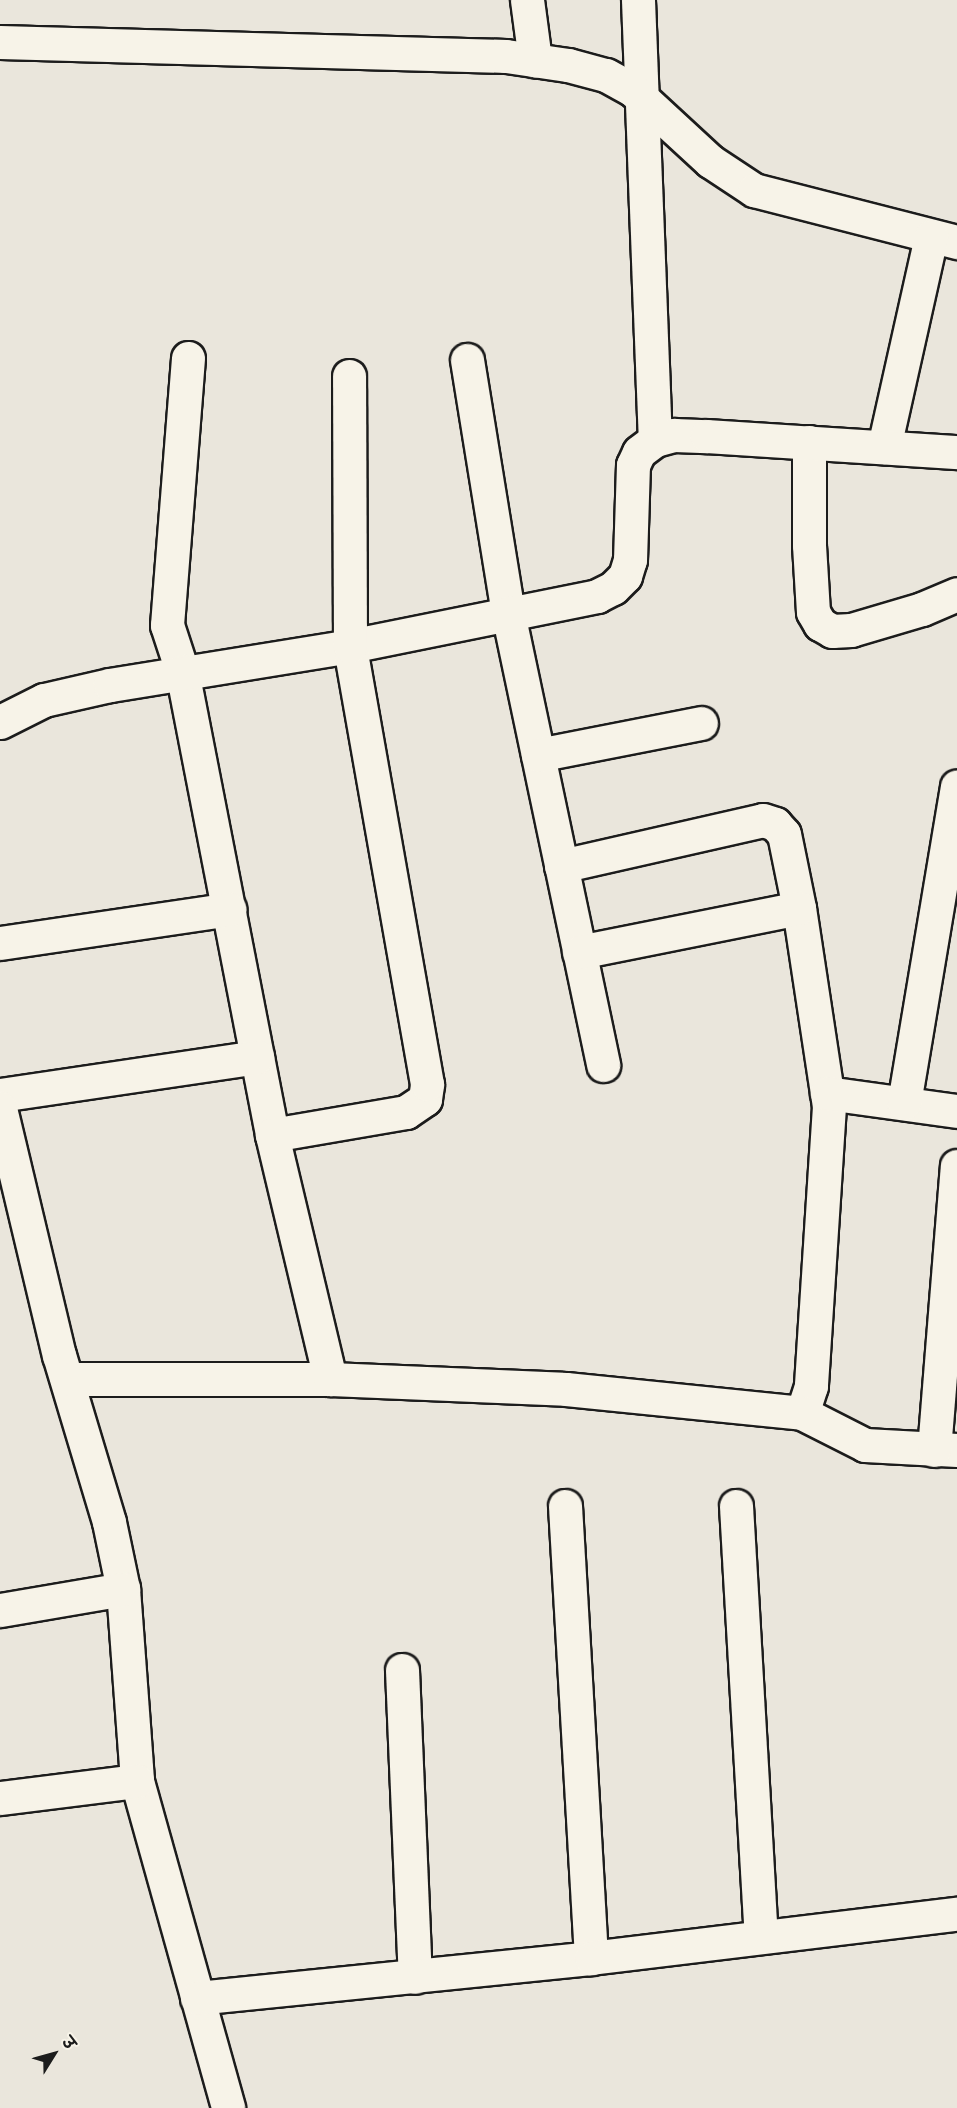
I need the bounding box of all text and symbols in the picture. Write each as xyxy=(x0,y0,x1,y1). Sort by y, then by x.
north arrow xyxy=(24,2024,84,2084)
text: उ xyxy=(57,2032,80,2053)

